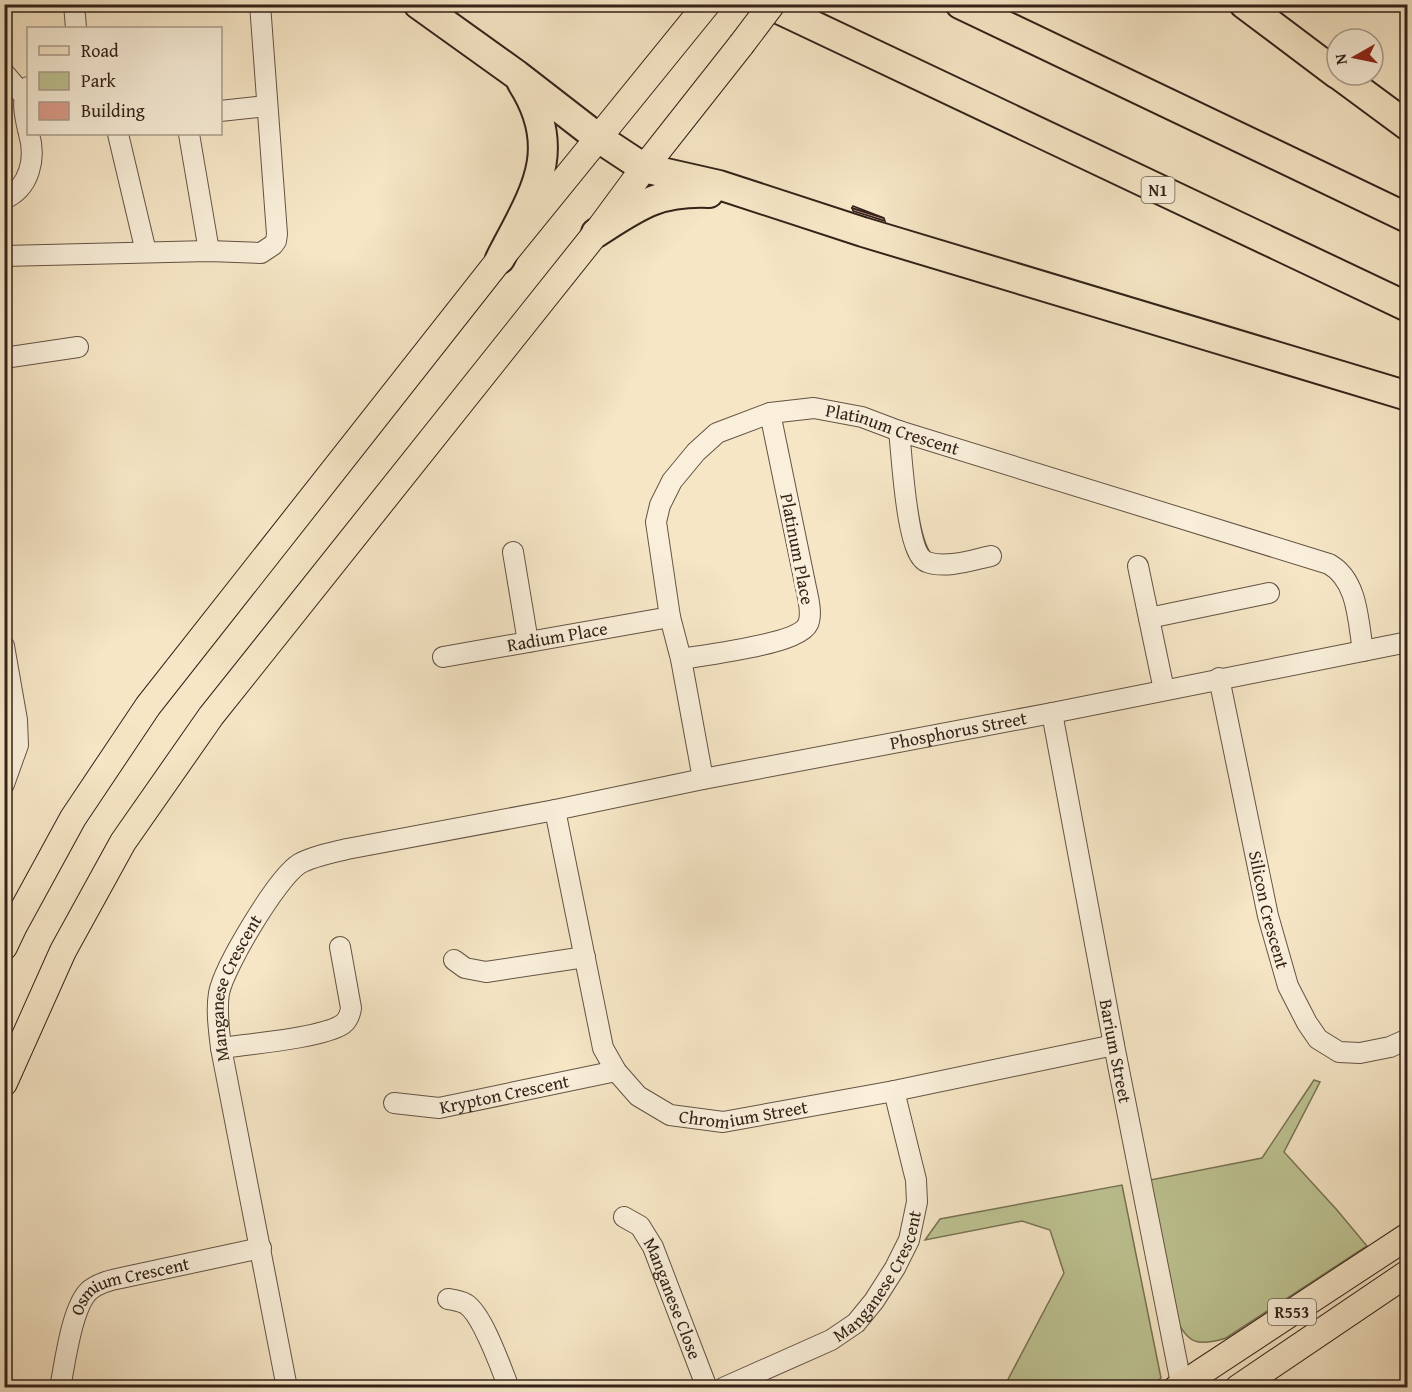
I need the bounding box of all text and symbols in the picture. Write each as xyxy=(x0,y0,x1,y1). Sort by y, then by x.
legend xyxy=(27,27,222,135)
north arrow xyxy=(1325,27,1385,87)
text: Road xyxy=(81,37,119,64)
text: N xyxy=(1327,52,1353,67)
text: Park xyxy=(81,67,117,94)
text: Building xyxy=(81,97,145,124)
road number: N1 xyxy=(1142,177,1174,203)
street label: Platinum Crescent xyxy=(823,396,963,462)
street label: Platinum Place xyxy=(773,491,822,607)
street label: Radium Place xyxy=(505,614,610,658)
street label: Phosphorus Street xyxy=(888,704,1030,756)
street label: Silicon Crescent xyxy=(1242,848,1297,972)
street label: Manganese Crescent xyxy=(204,909,269,1064)
street label: Barium Street xyxy=(1093,997,1139,1106)
street label: Krypton Crescent xyxy=(437,1067,572,1121)
street label: Chromium Street xyxy=(677,1093,810,1136)
street label: Manganese Crescent xyxy=(827,1207,928,1348)
street label: Manganese Close xyxy=(637,1232,709,1363)
street label: Osmium Crescent xyxy=(63,1250,192,1319)
road number: R553 xyxy=(1268,1299,1316,1325)

